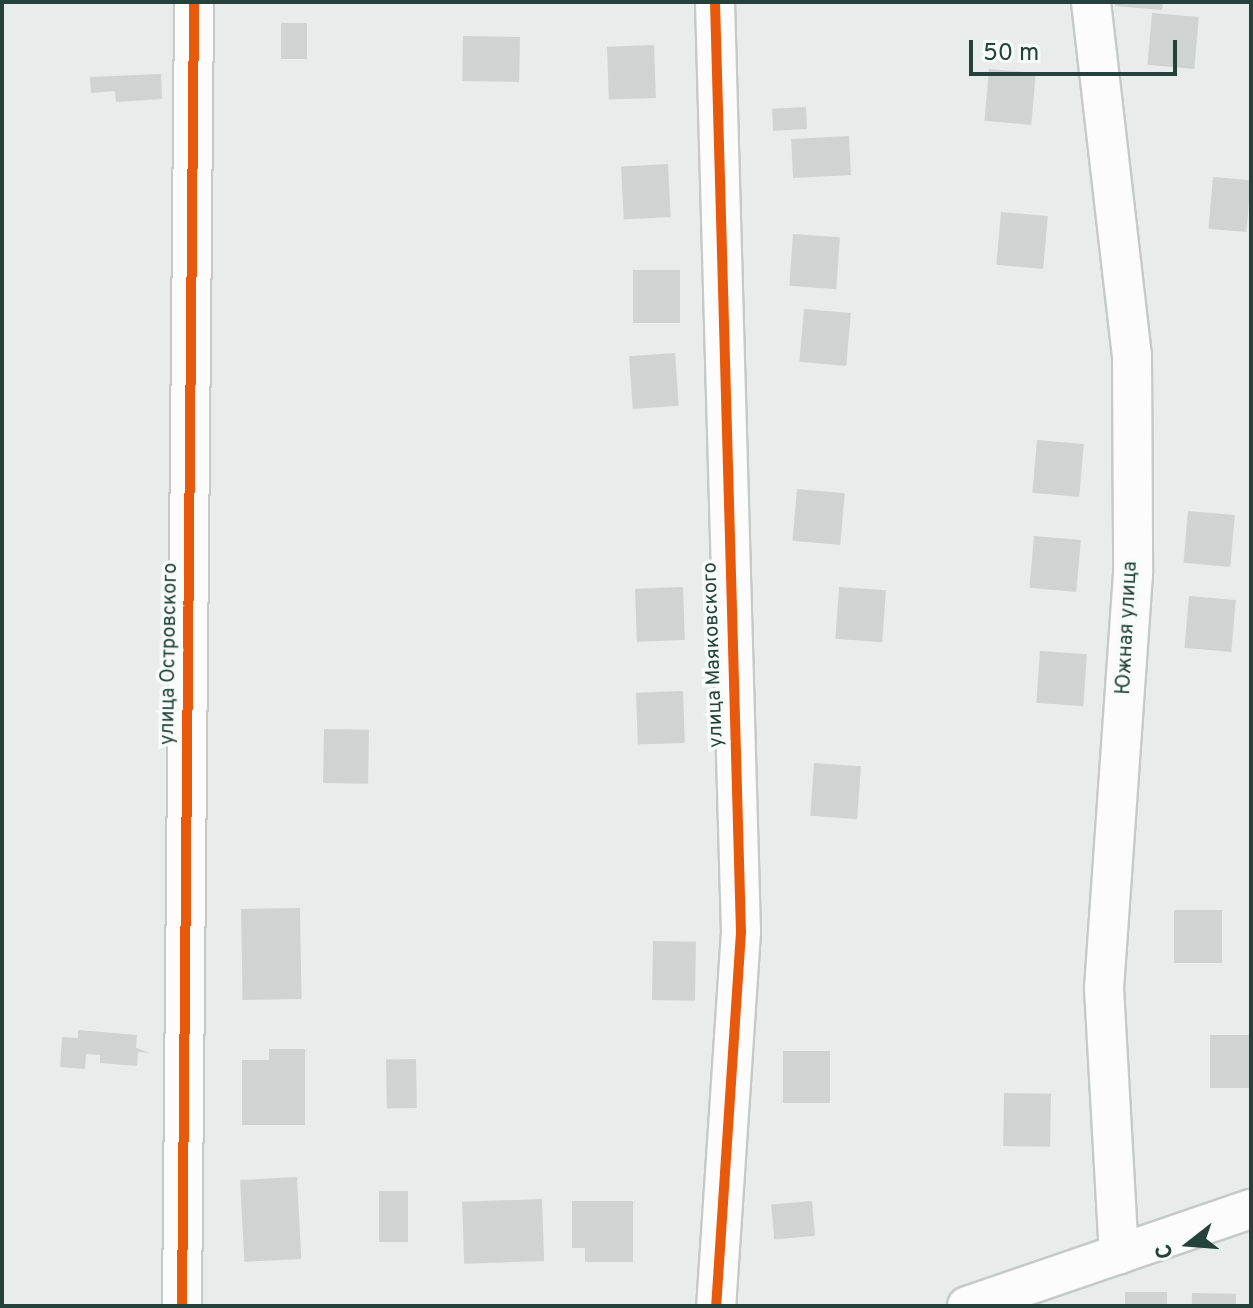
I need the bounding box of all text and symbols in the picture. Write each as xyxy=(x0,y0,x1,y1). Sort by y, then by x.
scale bar xyxy=(973,24,1181,74)
text: 50 m xyxy=(983,39,1039,69)
street label: Южная улица xyxy=(1113,561,1143,695)
street label: улица Маяковского xyxy=(699,562,729,748)
street label: улица Островского xyxy=(156,563,184,745)
north arrow xyxy=(1149,1204,1229,1284)
text: С xyxy=(1151,1240,1181,1262)

